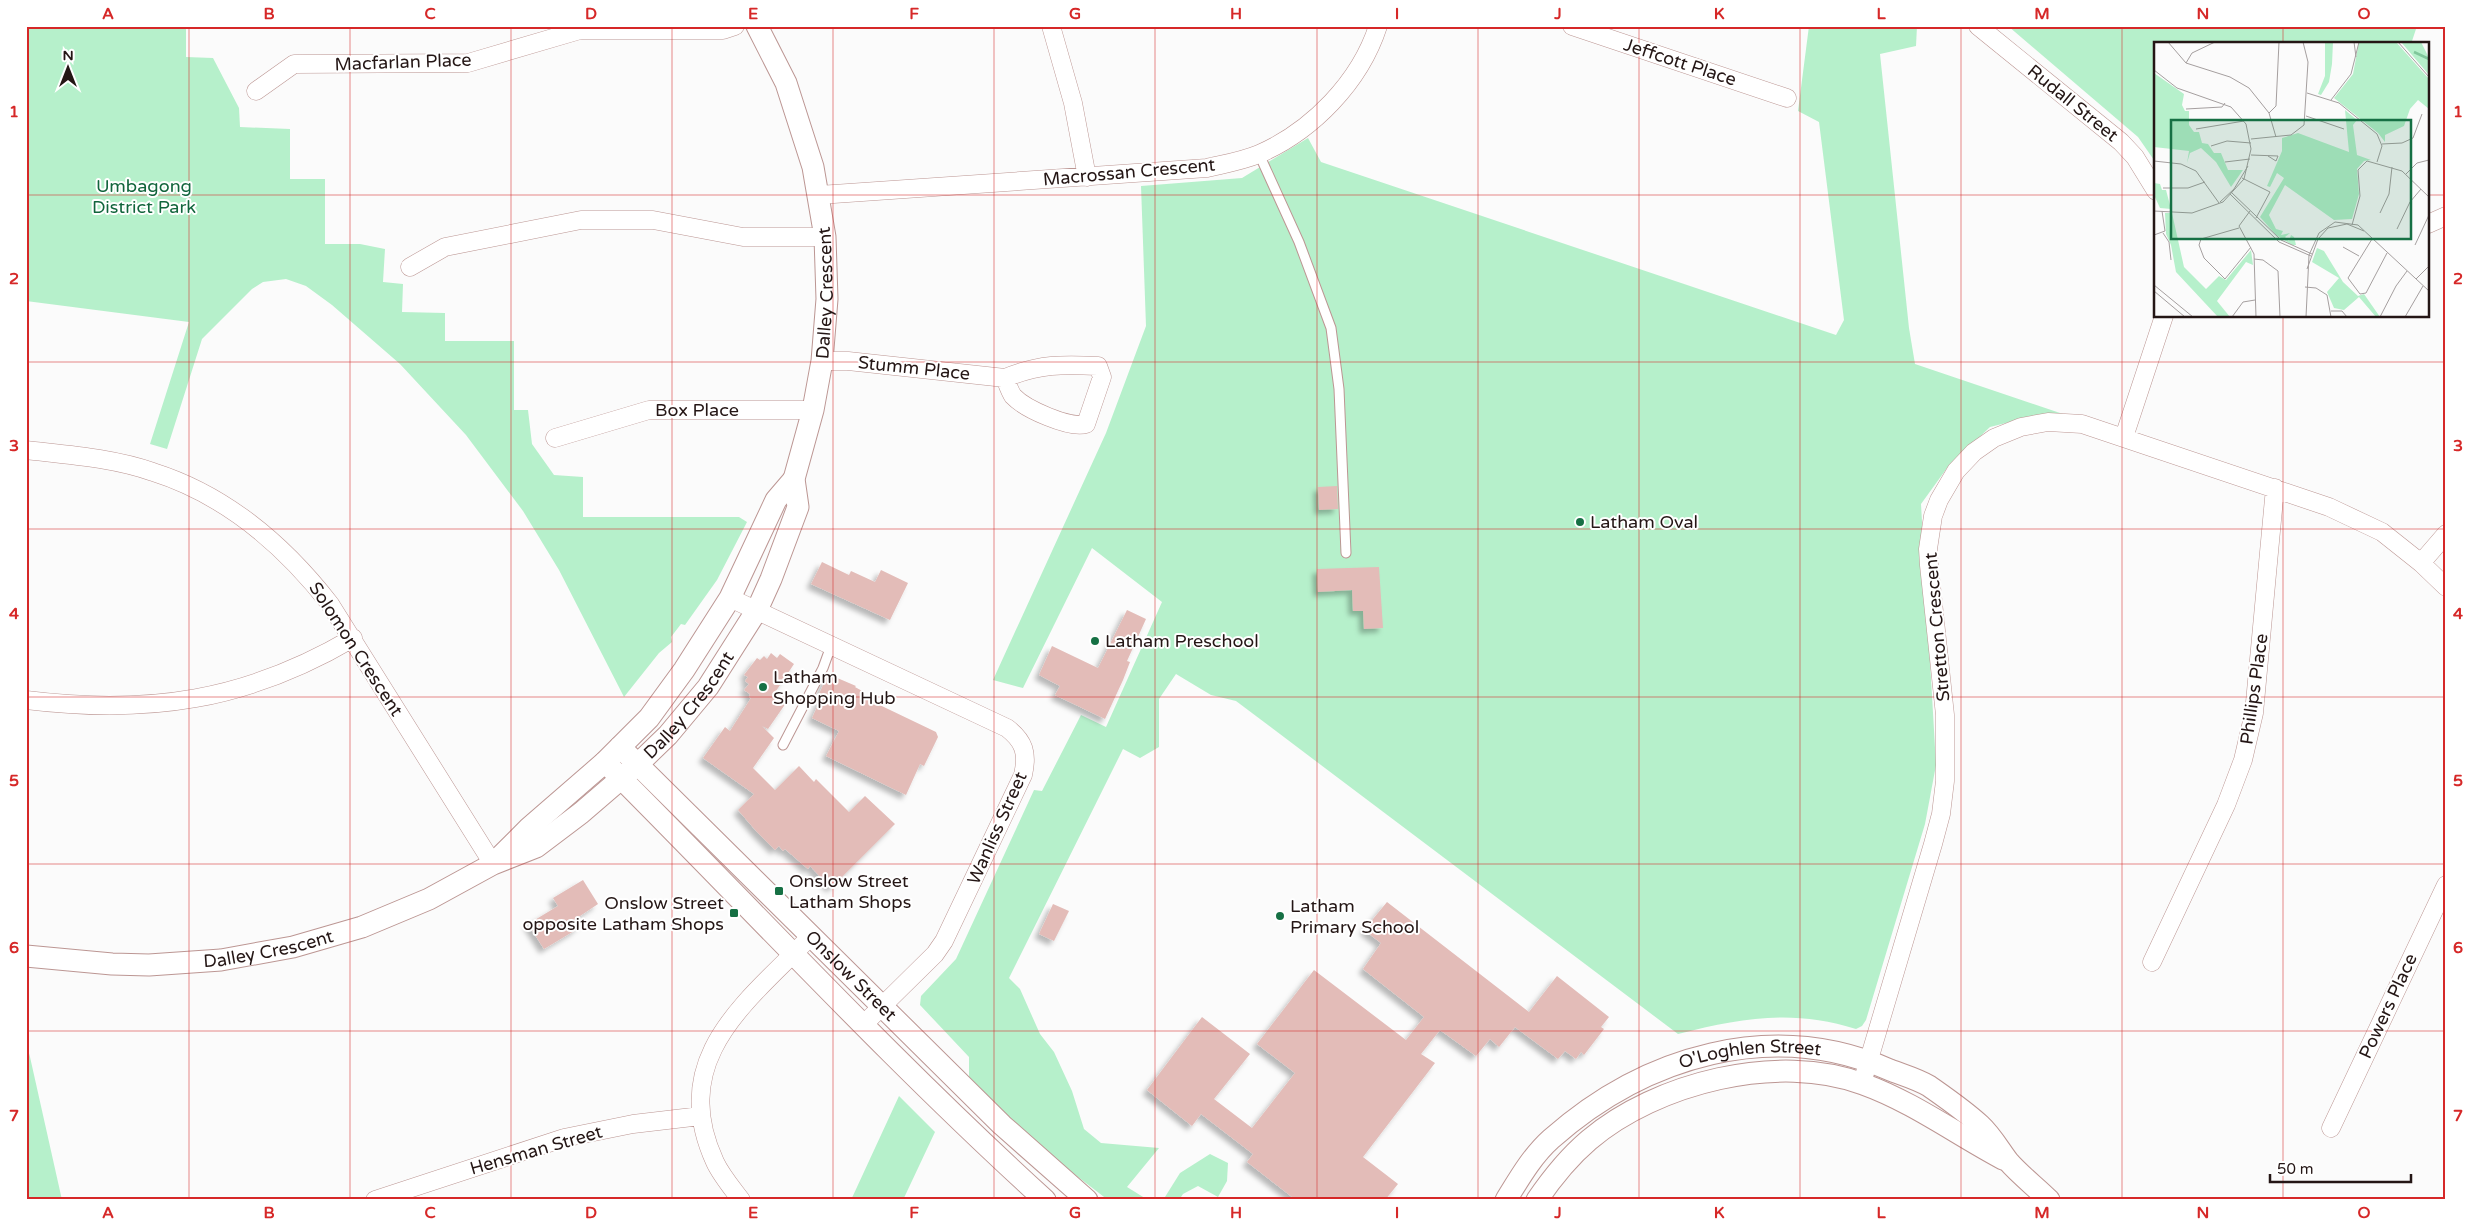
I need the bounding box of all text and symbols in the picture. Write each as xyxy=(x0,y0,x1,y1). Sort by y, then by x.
text: A xyxy=(102,4,114,24)
text: B xyxy=(263,4,275,24)
text: C xyxy=(424,4,436,24)
text: D xyxy=(585,4,597,24)
text: E xyxy=(748,4,758,24)
text: F xyxy=(909,4,919,24)
text: G xyxy=(1069,4,1081,24)
text: H xyxy=(1230,4,1242,24)
text: I xyxy=(1395,4,1399,24)
text: J xyxy=(1553,4,1562,24)
text: K xyxy=(1714,4,1725,24)
text: L xyxy=(1876,4,1886,24)
text: M xyxy=(2034,4,2050,24)
text: N xyxy=(2197,4,2209,24)
text: O xyxy=(2358,4,2371,24)
street label: Jeffcott Place xyxy=(1621,33,1739,91)
north arrow xyxy=(42,42,92,92)
inset map xyxy=(2154,42,2430,318)
text: N xyxy=(62,47,74,64)
street label: Macfarlan Place xyxy=(334,49,472,75)
street label: Rudall Street xyxy=(2023,60,2123,146)
text: 1 xyxy=(9,102,19,122)
text: 1 xyxy=(2453,102,2463,122)
street label: Macrossan Crescent xyxy=(1042,153,1216,190)
park label: Umbagong District Park xyxy=(92,175,196,218)
street label: Dalley Crescent xyxy=(811,225,838,360)
text: 2 xyxy=(9,269,19,289)
text: 2 xyxy=(2453,269,2463,289)
street label: Stumm Place xyxy=(857,351,971,385)
street label: Box Place xyxy=(655,399,739,421)
text: 3 xyxy=(9,436,19,456)
text: 3 xyxy=(2453,436,2463,456)
place label: Latham Oval xyxy=(1590,511,1698,533)
marker: Latham Oval xyxy=(1574,516,1586,528)
street label: Stretton Crescent xyxy=(1920,551,1954,703)
street label: Solomon Crescent xyxy=(304,578,408,720)
text: 4 xyxy=(9,604,19,624)
text: 4 xyxy=(2453,604,2463,624)
place label: Latham Preschool xyxy=(1105,630,1259,652)
street label: Phillips Place xyxy=(2235,632,2273,746)
marker: Latham Preschool xyxy=(1089,635,1101,647)
street label: Dalley Crescent xyxy=(639,647,739,764)
place label: Latham Shopping Hub xyxy=(773,666,896,709)
marker: Latham Shopping Hub xyxy=(757,681,769,693)
street label: Wanliss Street xyxy=(962,768,1032,888)
text: 5 xyxy=(9,771,19,791)
text: 5 xyxy=(2453,771,2463,791)
place label: Onslow Street Latham Shops xyxy=(789,870,911,913)
marker: Onslow Street Latham Shops xyxy=(773,885,785,897)
place label: Onslow Street opposite Latham Shops xyxy=(522,892,724,935)
place label: Latham Primary School xyxy=(1290,895,1419,938)
marker: Onslow Street opposite Latham Shops xyxy=(728,907,740,919)
marker: Latham Primary School xyxy=(1274,910,1286,922)
street label: Dalley Crescent xyxy=(203,925,336,972)
street label: Onslow Street xyxy=(801,926,901,1026)
text: 6 xyxy=(9,938,19,958)
text: 6 xyxy=(2453,938,2463,958)
street label: Powers Place xyxy=(2354,950,2422,1062)
street label: O'Loghlen Street xyxy=(1676,1035,1823,1074)
text: 7 xyxy=(9,1106,19,1126)
text: 7 xyxy=(2453,1106,2463,1126)
street label: Hensman Street xyxy=(467,1121,605,1179)
scale bar xyxy=(2270,1151,2411,1183)
text: 50 m xyxy=(2277,1160,2314,1178)
text: A xyxy=(102,1203,114,1223)
text: B xyxy=(263,1203,275,1223)
text: C xyxy=(424,1203,436,1223)
text: D xyxy=(585,1203,597,1223)
text: E xyxy=(748,1203,758,1223)
text: F xyxy=(909,1203,919,1223)
text: G xyxy=(1069,1203,1081,1223)
text: H xyxy=(1230,1203,1242,1223)
text: I xyxy=(1395,1203,1399,1223)
text: J xyxy=(1553,1203,1562,1223)
text: K xyxy=(1714,1203,1725,1223)
text: L xyxy=(1876,1203,1886,1223)
text: M xyxy=(2034,1203,2050,1223)
text: N xyxy=(2197,1203,2209,1223)
text: O xyxy=(2358,1203,2371,1223)

